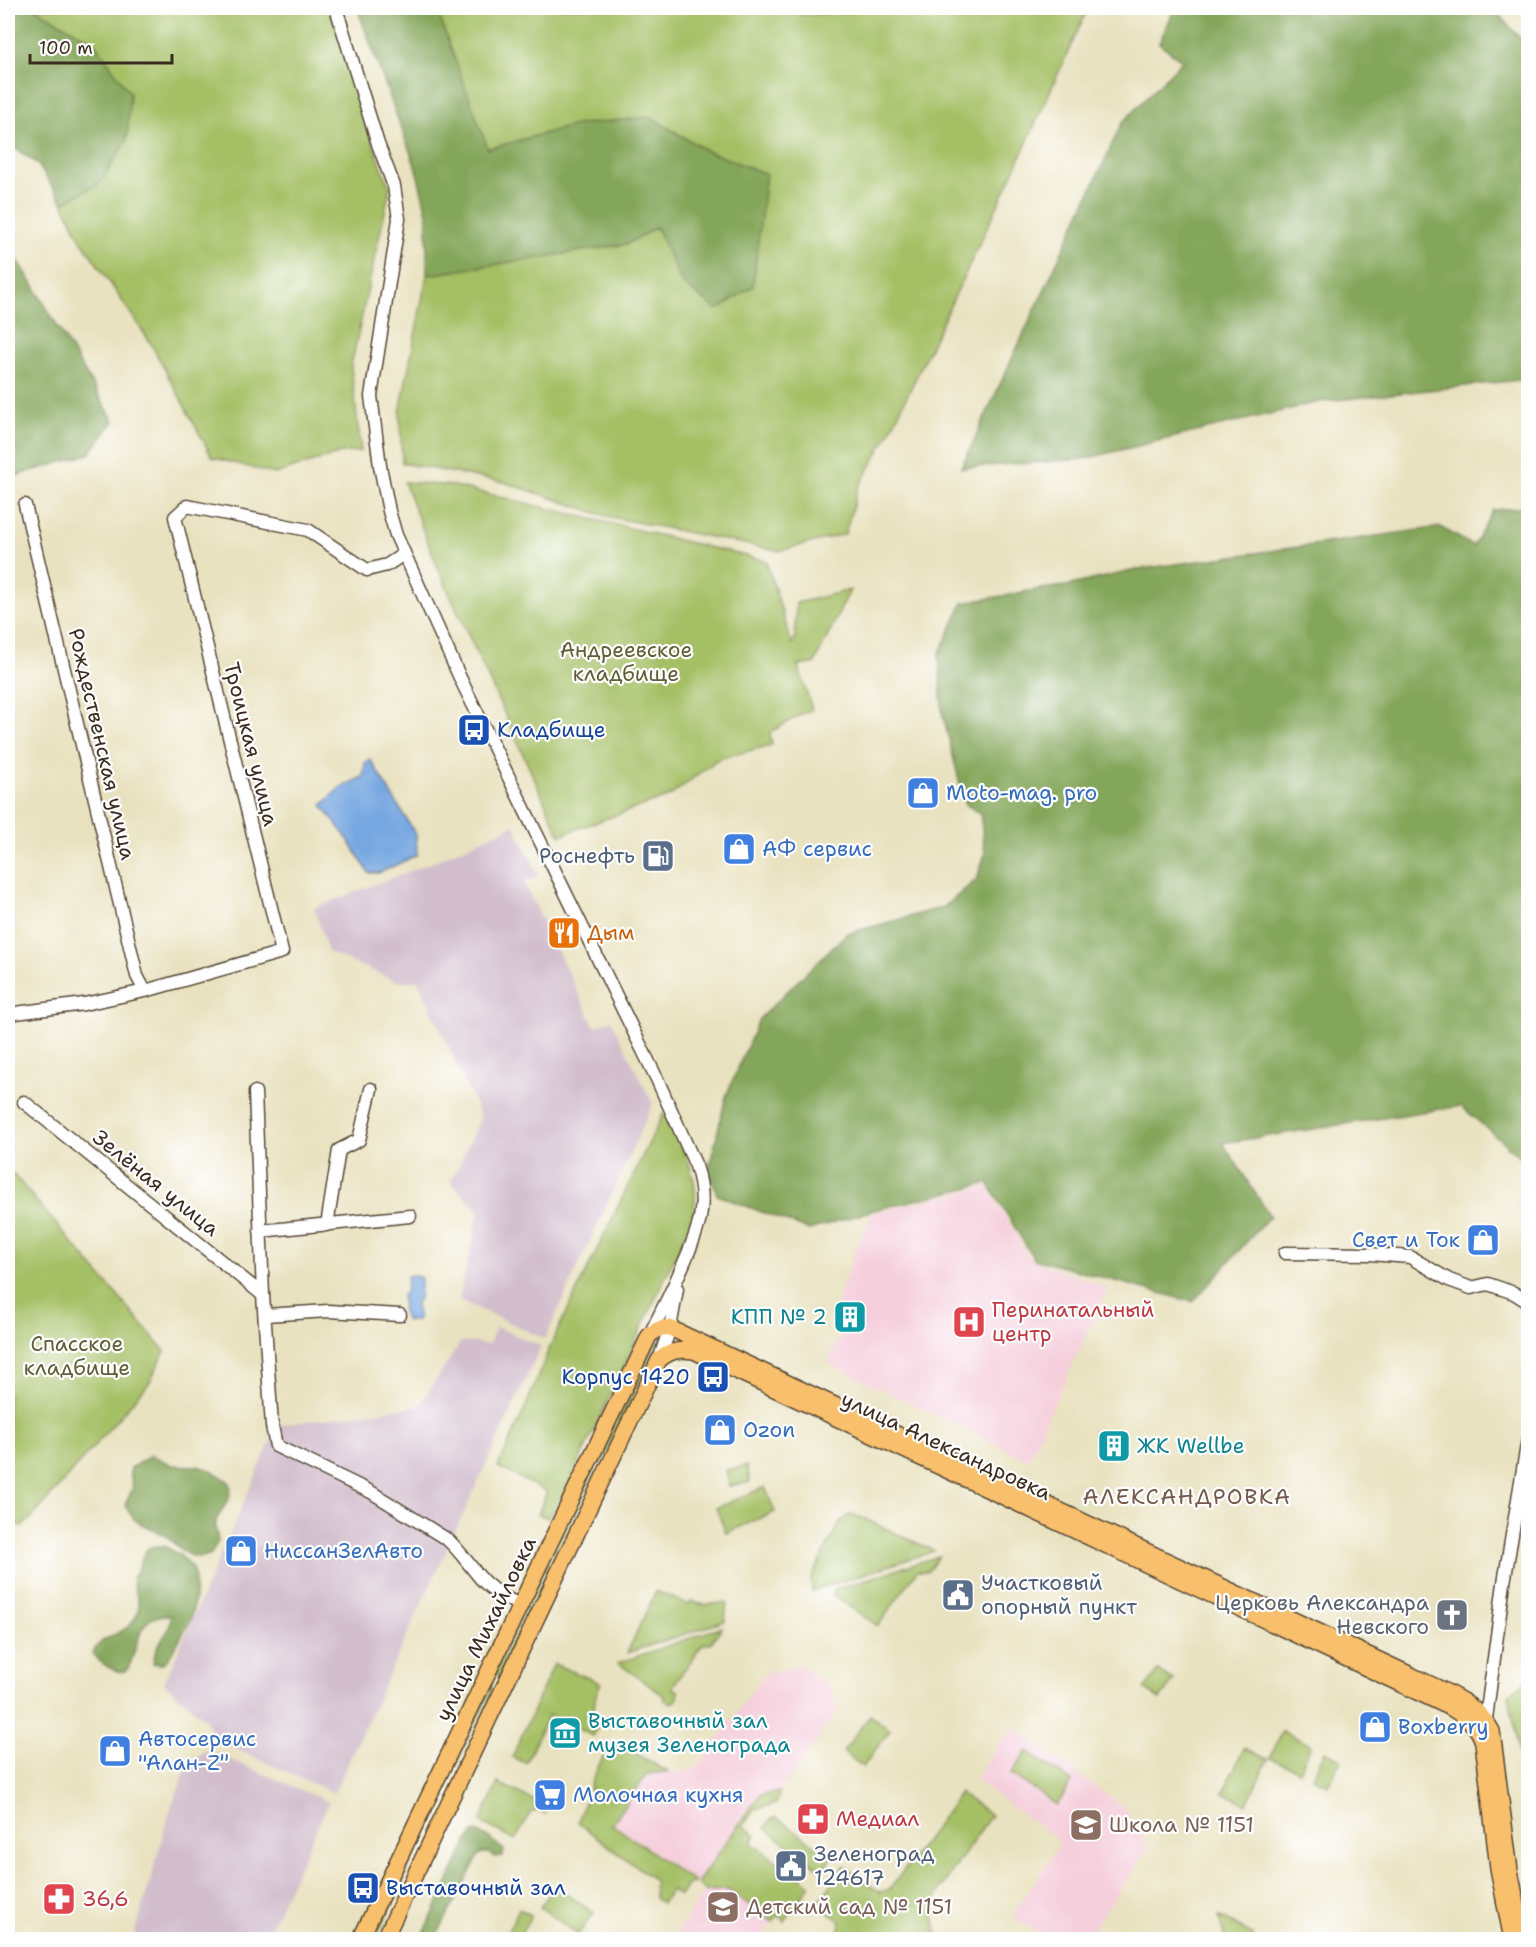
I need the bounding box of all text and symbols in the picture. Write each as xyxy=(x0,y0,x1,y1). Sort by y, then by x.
scale bar xyxy=(30,27,172,65)
text: 100 m xyxy=(39,36,93,60)
street label: Рождественская улица xyxy=(62,626,142,862)
park label: Андреевское кладбище xyxy=(560,636,692,688)
street label: Троицкая улица xyxy=(217,659,285,829)
bus stop icon: Кладбище xyxy=(456,712,492,748)
place label: Кладбище xyxy=(497,716,606,744)
shop icon: Moto-mag. pro xyxy=(905,775,941,811)
place label: Moto-mag. pro xyxy=(946,779,1097,807)
shop icon: АФ сервис xyxy=(721,831,757,867)
place label: АФ сервис xyxy=(762,835,872,863)
fuel station icon: Роснефть xyxy=(640,838,676,874)
place label: Роснефть xyxy=(539,842,635,870)
restaurant icon: Дым xyxy=(546,915,582,951)
place label: Дым xyxy=(587,919,634,947)
street label: Зелёная улица xyxy=(87,1123,225,1243)
shop icon: Свет и Ток xyxy=(1465,1222,1501,1258)
place label: Свет и Ток xyxy=(1352,1226,1460,1254)
place label: Перинатальный центр xyxy=(992,1296,1155,1348)
building icon: КПП № 2 xyxy=(832,1299,868,1335)
place label: КПП № 2 xyxy=(731,1303,827,1331)
hospital icon: Перинатальный центр xyxy=(951,1304,987,1340)
park label: Спасское кладбище xyxy=(24,1330,130,1382)
bus stop icon: Корпус 1420 xyxy=(695,1359,731,1395)
place label: Корпус 1420 xyxy=(561,1363,690,1391)
street label: улица Александровка xyxy=(837,1385,1055,1507)
shop icon: Ozon xyxy=(702,1412,738,1448)
place label: Ozon xyxy=(743,1416,795,1444)
building icon: ЖК Wellbe xyxy=(1096,1428,1132,1464)
place label: ЖК Wellbe xyxy=(1137,1432,1245,1460)
district label: АЛЕКСАНДРОВКА xyxy=(1083,1482,1291,1511)
street label: улица Михайловка xyxy=(429,1532,543,1726)
shop icon: НиссанЗелАвто xyxy=(223,1533,259,1569)
place label: НиссанЗелАвто xyxy=(264,1537,423,1565)
place label: Участковый опорный пункт xyxy=(981,1569,1137,1621)
public building icon: Участковый опорный пункт xyxy=(940,1577,976,1613)
place label: Церковь Александра Невского xyxy=(1215,1589,1429,1641)
church icon: Церковь Александра Невского xyxy=(1434,1597,1470,1633)
place label: Выставочный зал музея Зеленограда xyxy=(588,1707,790,1759)
shop icon: Boxberry xyxy=(1357,1709,1393,1745)
place label: Boxberry xyxy=(1398,1713,1489,1741)
museum icon: Выставочный зал музея Зеленограда xyxy=(547,1715,583,1751)
place label: Автосервис "Алан-Z" xyxy=(138,1725,256,1777)
shop icon: Автосервис "Алан-Z" xyxy=(97,1733,133,1769)
supermarket icon: Молочная кухня xyxy=(532,1777,568,1813)
place label: Молочная кухня xyxy=(573,1781,744,1809)
pharmacy icon: Медиал xyxy=(795,1801,831,1837)
place label: Медиал xyxy=(836,1805,920,1833)
school or university icon: Школа № 1151 xyxy=(1068,1807,1104,1843)
place label: Школа № 1151 xyxy=(1109,1811,1254,1839)
place label: Зеленоград 124617 xyxy=(814,1840,935,1892)
public building icon: Зеленоград 124617 xyxy=(773,1848,809,1884)
bus stop icon: Выставочный зал xyxy=(345,1870,381,1906)
place label: Выставочный зал xyxy=(386,1874,566,1902)
pharmacy icon: 36,6 xyxy=(41,1881,77,1917)
place label: 36,6 xyxy=(82,1885,129,1913)
school or university icon: Детский сад № 1151 xyxy=(705,1889,741,1925)
place label: Детский сад № 1151 xyxy=(746,1893,952,1921)

